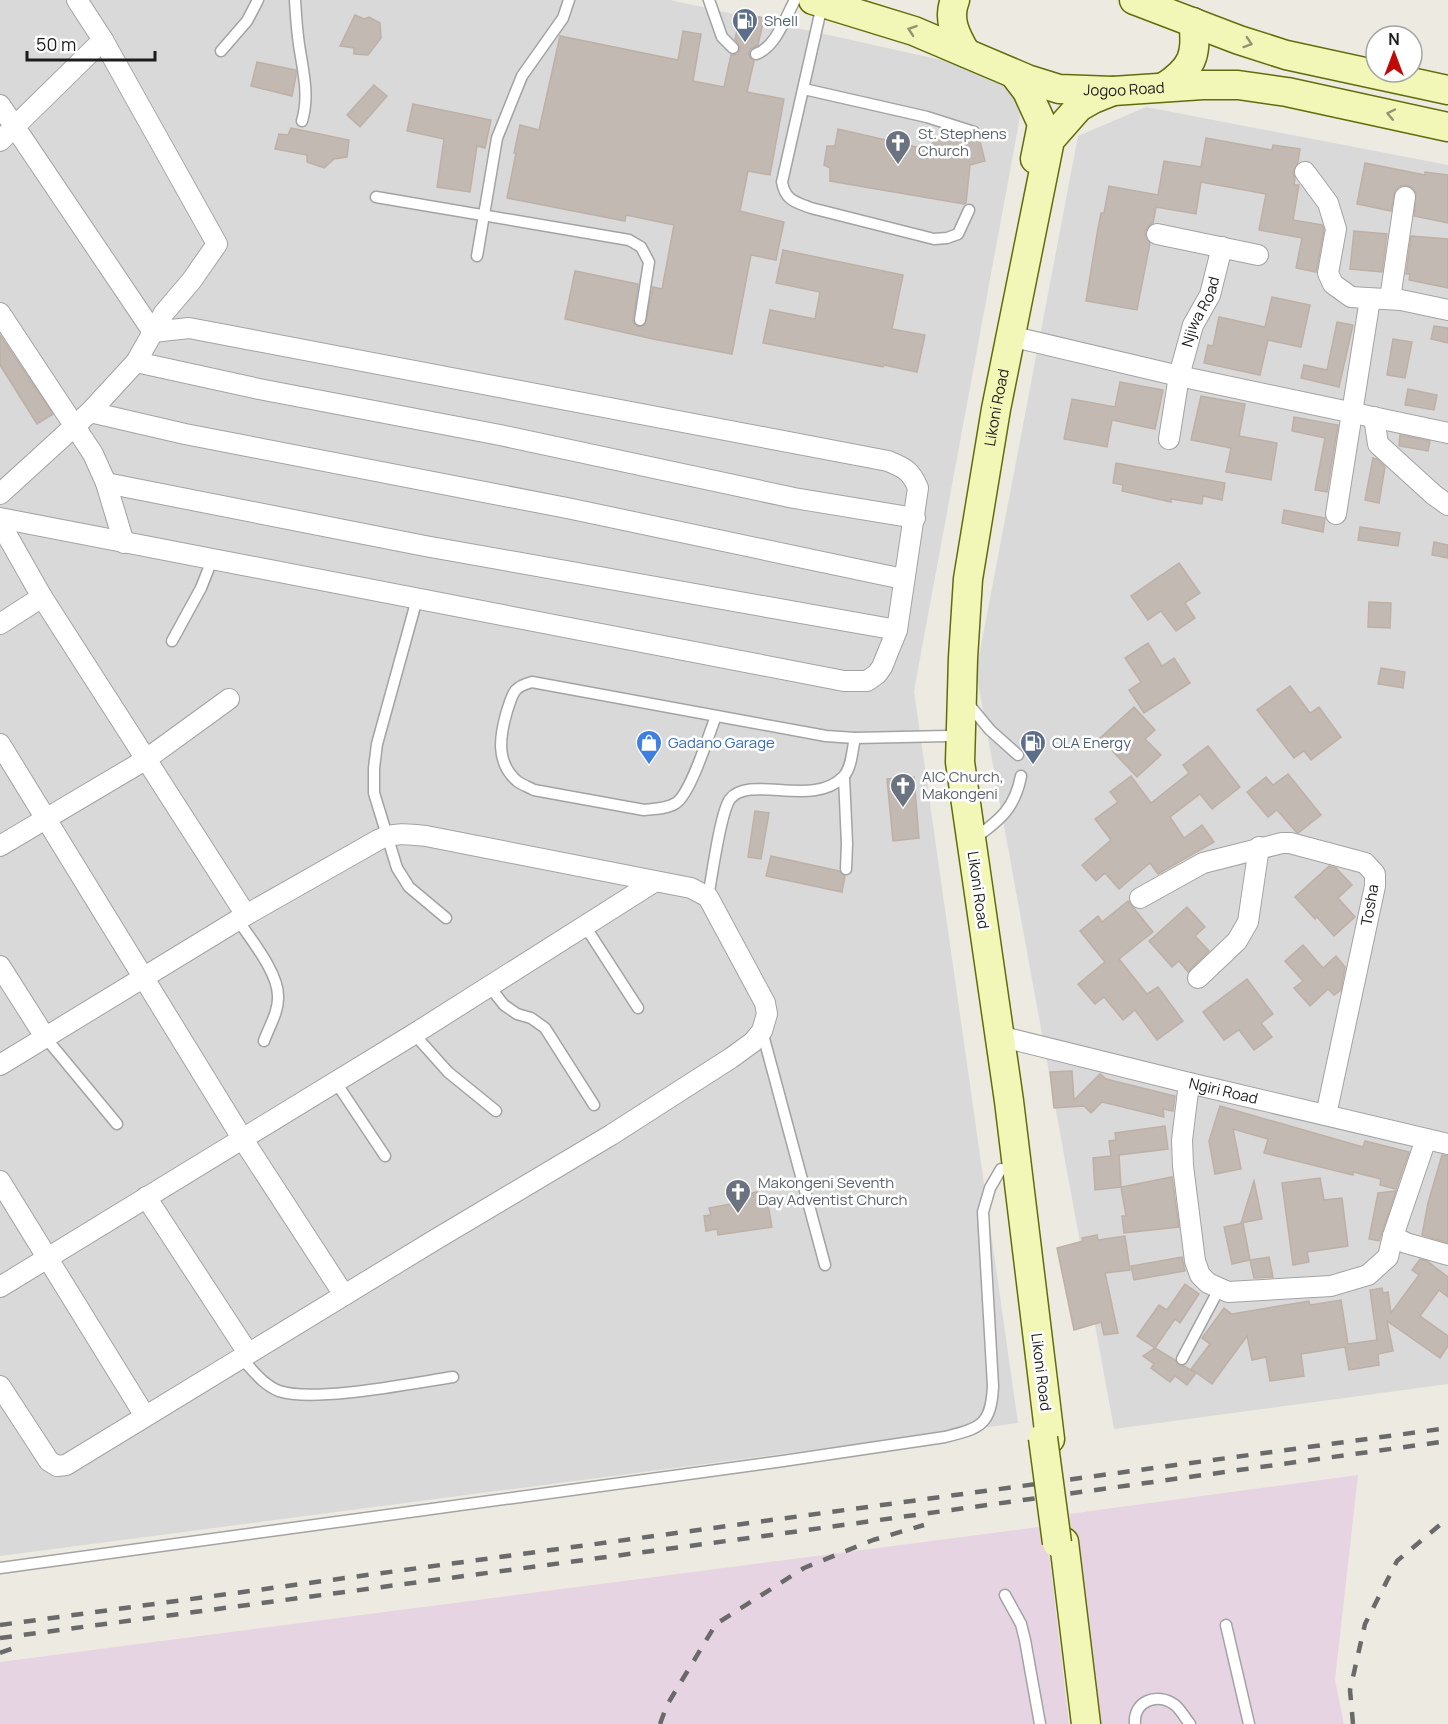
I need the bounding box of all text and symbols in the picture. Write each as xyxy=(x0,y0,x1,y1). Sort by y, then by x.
fuel station icon: Shell xyxy=(730,6,760,44)
place label: Shell xyxy=(764,10,798,31)
scale bar xyxy=(27,24,154,62)
north arrow xyxy=(1364,24,1424,84)
one-way arrow xyxy=(907,25,918,38)
text: N xyxy=(1388,28,1400,50)
text: 50 m xyxy=(36,32,76,56)
one-way arrow xyxy=(1242,36,1253,48)
street label: Jogoo Road xyxy=(1083,77,1165,101)
one-way arrow xyxy=(1386,109,1396,122)
place label: St. Stephens Church xyxy=(918,123,1007,161)
church icon: St. Stephens Church xyxy=(883,128,913,166)
street label: Njiwa Road xyxy=(1176,274,1224,349)
street label: Likoni Road xyxy=(979,367,1014,448)
shop icon: Gadano Garage xyxy=(634,728,664,766)
fuel station icon: OLA Energy xyxy=(1018,728,1048,766)
place label: Gadano Garage xyxy=(668,732,775,753)
place label: OLA Energy xyxy=(1052,732,1131,753)
place label: AIC Church, Makongeni xyxy=(922,766,1004,804)
church icon: AIC Church, Makongeni xyxy=(888,771,918,809)
street label: Likoni Road xyxy=(963,850,994,930)
street label: Tosha xyxy=(1356,883,1383,927)
street label: Ngiri Road xyxy=(1187,1072,1260,1109)
place label: Makongeni Seventh Day Adventist Church xyxy=(758,1172,908,1210)
church icon: Makongeni Seventh Day Adventist Church xyxy=(723,1177,753,1215)
street label: Likoni Road xyxy=(1026,1332,1057,1412)

